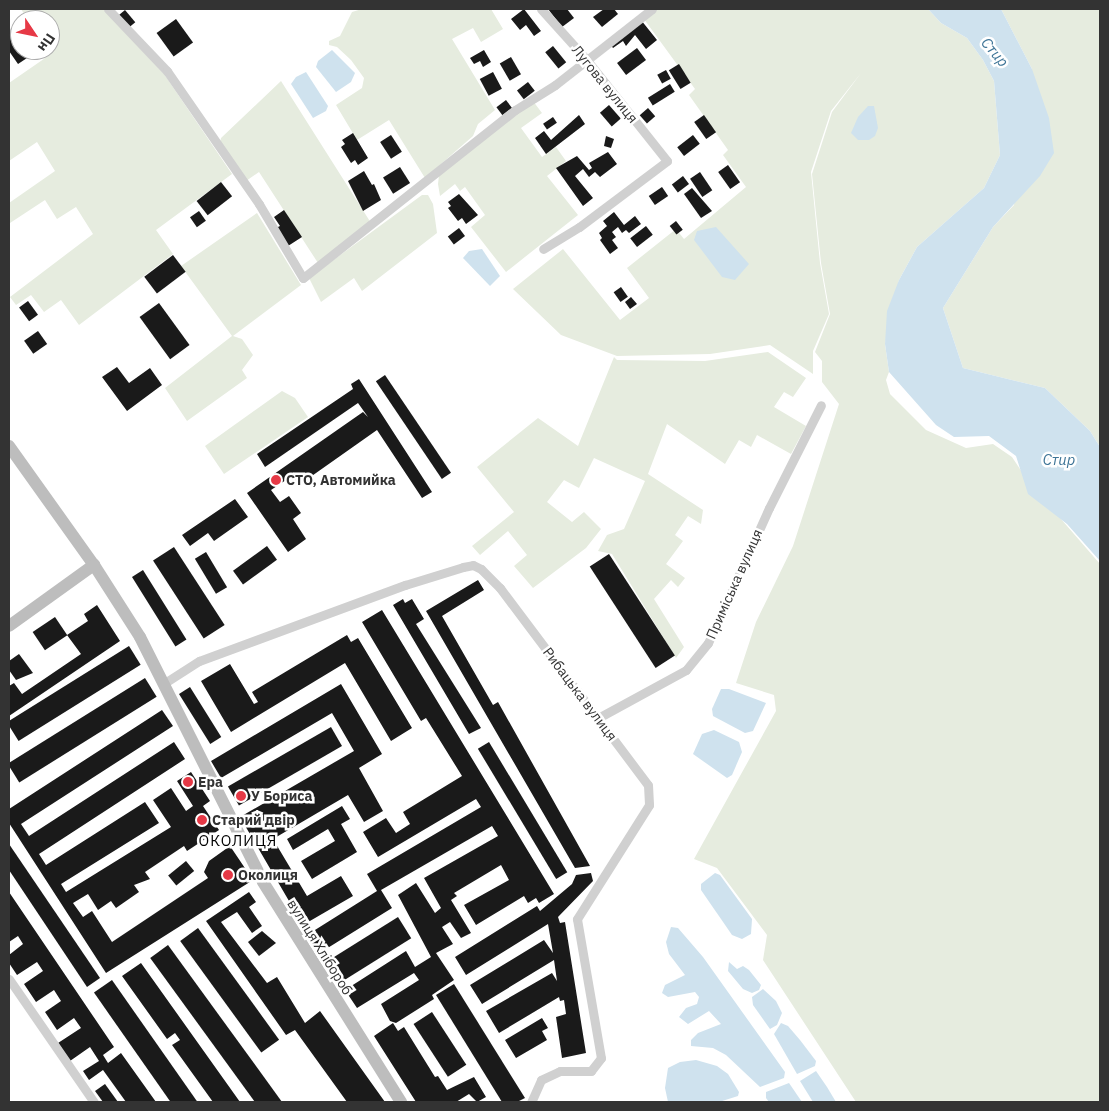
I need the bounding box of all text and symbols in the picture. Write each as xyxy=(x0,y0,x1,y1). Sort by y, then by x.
north arrow xyxy=(10,10,60,60)
text: Пн xyxy=(34,30,59,56)
water label: Стир xyxy=(978,34,1012,70)
street label: Лугова вулиця xyxy=(569,42,641,126)
water label: Стир xyxy=(1043,451,1075,469)
place label: СТО, Автомийка xyxy=(286,472,396,488)
marker: СТО, Автомийка xyxy=(270,474,282,486)
street label: Приміська вулиця xyxy=(702,526,766,642)
street label: Рибацька вулиця xyxy=(539,644,621,744)
place label: Ера xyxy=(198,774,223,790)
marker: Ера xyxy=(182,776,194,788)
place label: У Бориса xyxy=(251,788,312,804)
marker: У Бориса xyxy=(235,790,247,802)
place label: Старий двір xyxy=(212,812,295,828)
marker: Старий двір xyxy=(196,814,208,826)
district label: ОКОЛИЦЯ xyxy=(198,832,278,850)
place label: Околиця xyxy=(238,867,298,883)
marker: Околиця xyxy=(222,869,234,881)
street label: вулиця Хлібороб xyxy=(284,896,356,998)

